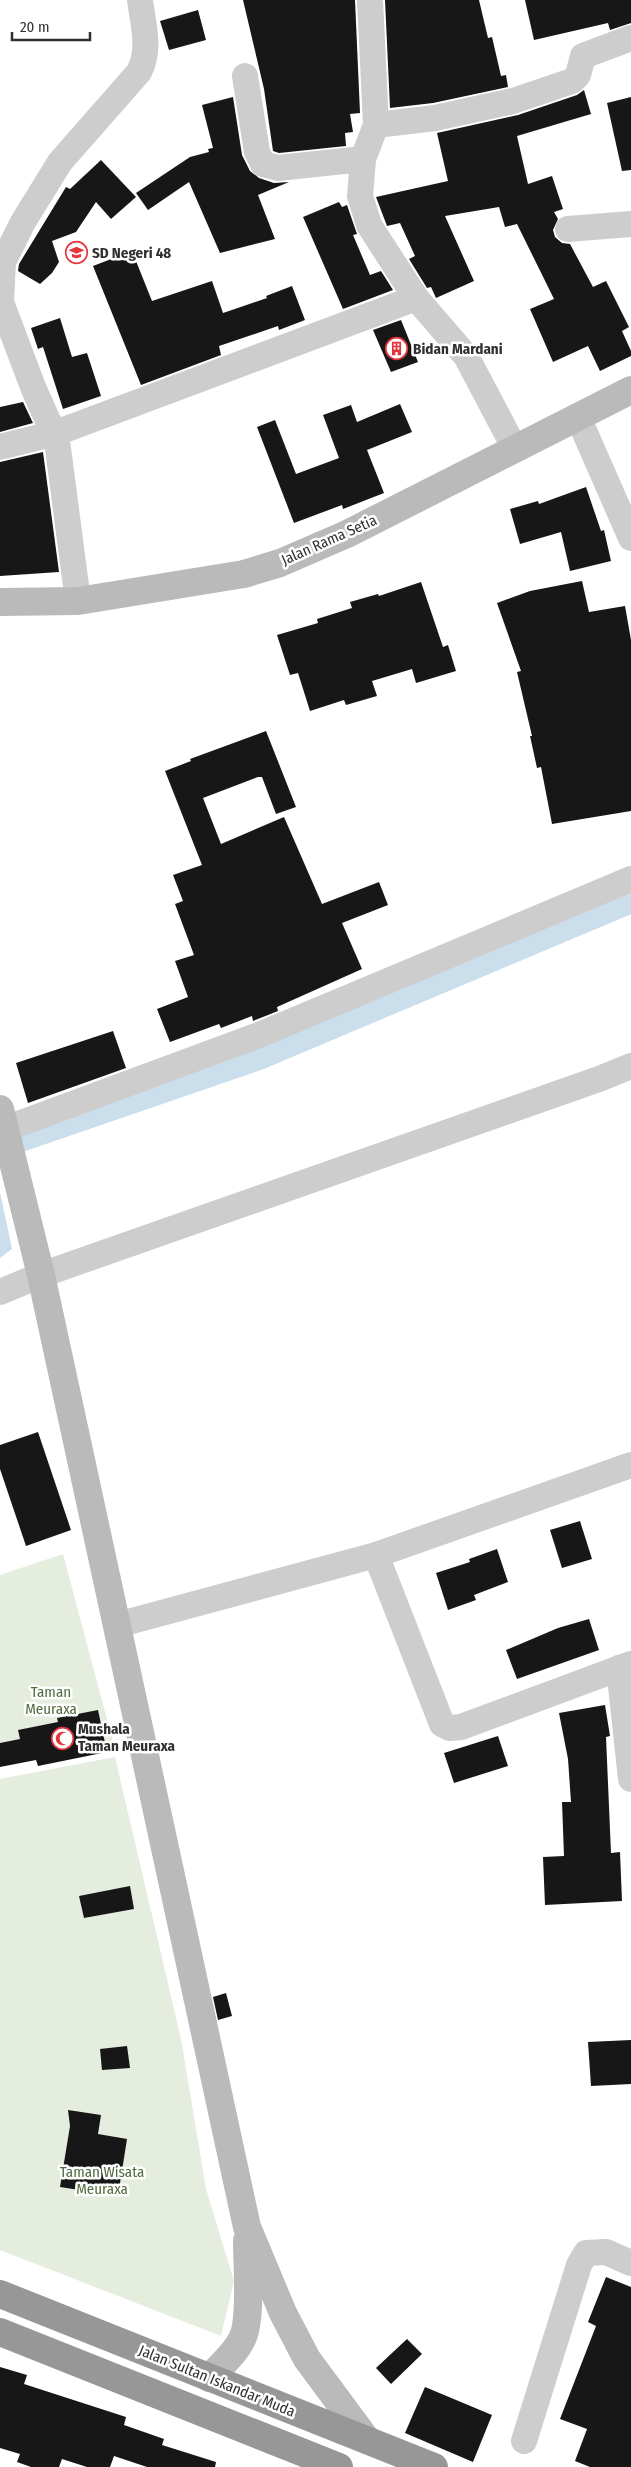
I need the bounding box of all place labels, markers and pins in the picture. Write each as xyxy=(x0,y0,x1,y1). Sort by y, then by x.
school or university icon: SD Negeri 48 xyxy=(64,241,88,265)
place label: SD Negeri 48 xyxy=(92,244,171,262)
building icon: Bidan Mardani xyxy=(385,337,409,361)
place label: Bidan Mardani xyxy=(413,340,503,358)
place label: Mushala Taman Meuraxa xyxy=(78,1720,175,1755)
mosque icon: Mushala Taman Meuraxa xyxy=(50,1726,74,1750)

